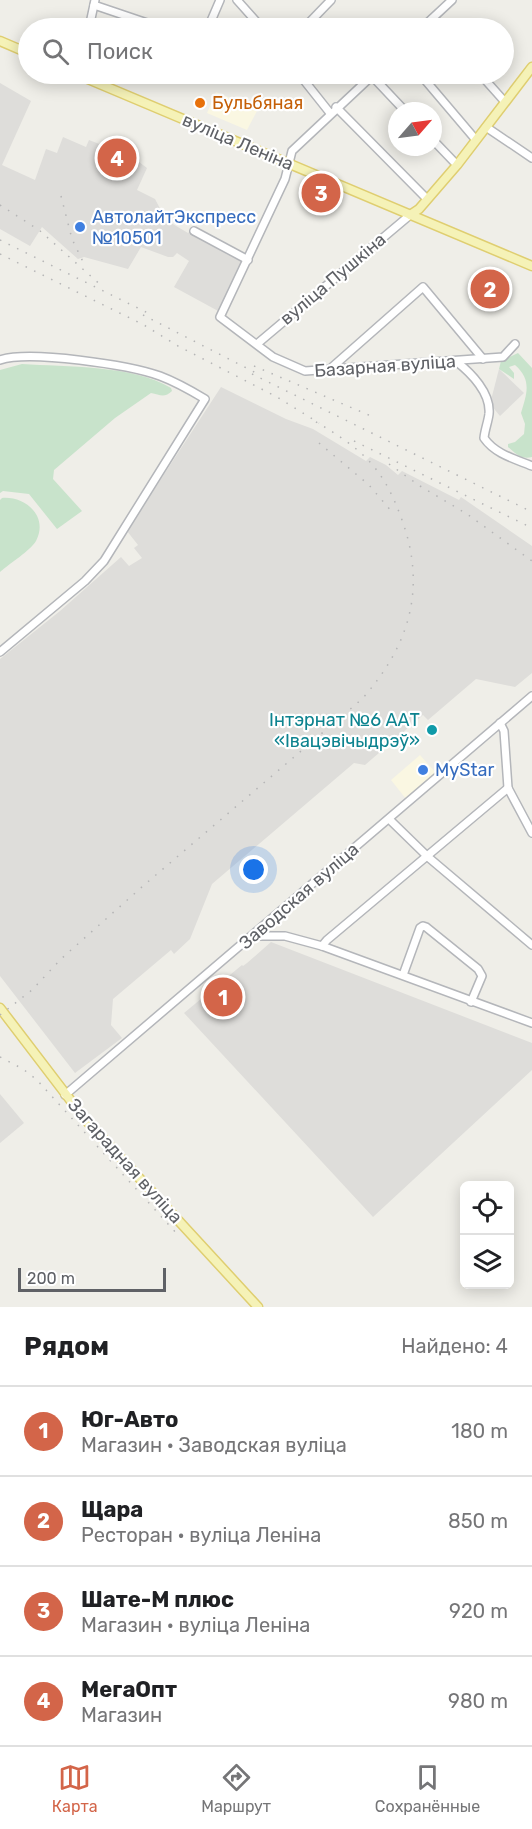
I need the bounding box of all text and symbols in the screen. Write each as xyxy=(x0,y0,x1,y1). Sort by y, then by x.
search box xyxy=(18,18,514,84)
icon: search xyxy=(39,35,72,68)
text: Поиск xyxy=(87,38,153,65)
place label: Бульбяная xyxy=(212,92,303,114)
marker: Бульбяная xyxy=(193,96,207,110)
north arrow xyxy=(388,102,442,156)
street label: вуліца Леніна xyxy=(179,109,297,175)
pin: 4 xyxy=(98,136,136,180)
pin: 3 xyxy=(302,170,340,216)
place label: АвтолайтЭкспресс №10501 xyxy=(92,206,256,249)
marker: АвтолайтЭкспресс №10501 xyxy=(73,220,87,234)
street label: вуліца Пушкіна xyxy=(276,228,390,330)
pin: 2 xyxy=(470,266,510,312)
street label: Базарная вуліца xyxy=(314,350,456,382)
place label: Інтэрнат №6 ААТ «Івацэвічыдрэў» xyxy=(269,709,420,752)
marker: Інтэрнат №6 ААТ «Івацэвічыдрэў» xyxy=(425,723,439,737)
place label: MyStar xyxy=(435,759,494,781)
marker: MyStar xyxy=(416,763,430,777)
street label: Заводская вуліца xyxy=(235,838,363,954)
your location xyxy=(239,855,268,884)
pin: 1 xyxy=(204,974,242,1020)
street label: Загарадная вуліца xyxy=(63,1094,187,1228)
map controls xyxy=(460,1181,514,1289)
button: locate xyxy=(460,1181,514,1235)
button: layers xyxy=(460,1235,514,1289)
scale bar xyxy=(18,1265,166,1292)
text: 200 m xyxy=(27,1269,75,1288)
text: Рядом xyxy=(24,1331,109,1362)
text: Найдено: 4 xyxy=(401,1334,508,1358)
text: Юг-Авто xyxy=(81,1406,179,1433)
text: 1 xyxy=(39,1419,48,1443)
text: 180 m xyxy=(451,1419,508,1443)
text: Магазин · Заводская вуліца xyxy=(81,1433,347,1457)
text: Щара xyxy=(81,1496,143,1523)
text: 2 xyxy=(37,1509,50,1533)
text: 850 m xyxy=(448,1509,508,1533)
text: Ресторан · вуліца Леніна xyxy=(81,1523,321,1547)
text: Шате-М плюс xyxy=(81,1586,234,1613)
text: 3 xyxy=(37,1599,50,1623)
text: 920 m xyxy=(449,1599,508,1623)
text: Магазин · вуліца Леніна xyxy=(81,1613,310,1637)
text: МегаОпт xyxy=(81,1676,177,1703)
text: 4 xyxy=(37,1689,50,1713)
text: 980 m xyxy=(448,1689,508,1713)
text: Магазин xyxy=(81,1703,162,1727)
tab: Карта xyxy=(52,1761,98,1816)
tab: Маршрут xyxy=(201,1761,271,1816)
tab: Сохранённые xyxy=(375,1761,480,1816)

